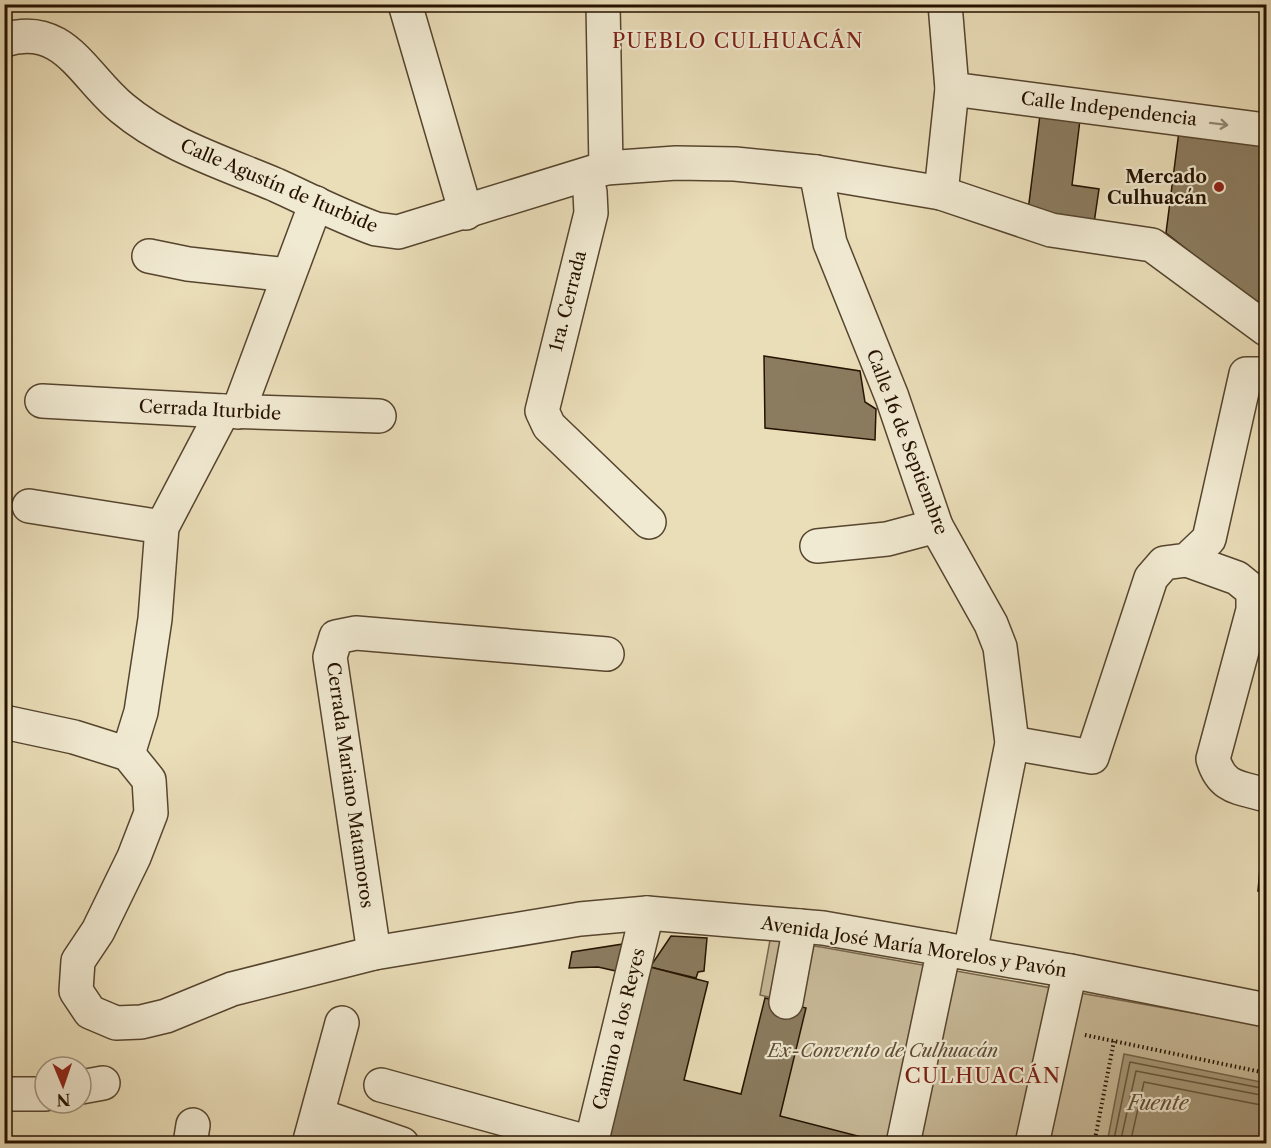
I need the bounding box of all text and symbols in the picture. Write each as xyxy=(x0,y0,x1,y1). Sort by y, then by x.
district label: PUEBLO CULHUACÁN xyxy=(612,28,864,53)
street label: Calle Independencia xyxy=(1020,87,1199,131)
one-way arrow xyxy=(1208,118,1228,129)
street label: Calle Agustín de Iturbide xyxy=(177,134,381,238)
place label: Mercado Culhuacán xyxy=(1107,166,1208,209)
marker: Mercado Culhuacán xyxy=(1212,180,1226,194)
street label: 1ra. Cerrada xyxy=(545,248,591,354)
street label: Calle 16 de Septiembre xyxy=(861,346,953,538)
street label: Cerrada Iturbide xyxy=(138,395,282,425)
street label: Cerrada Mariano Matamoros xyxy=(322,661,378,909)
street label: Avenida José María Morelos y Pavón xyxy=(759,912,1068,982)
street label: Camino a los Reyes xyxy=(588,946,650,1112)
park label: Ex-Convento de Culhuacán xyxy=(766,1040,998,1062)
north arrow xyxy=(33,1055,93,1115)
district label: CULHUACÁN xyxy=(904,1063,1062,1088)
text: N xyxy=(56,1090,71,1110)
water label: Fuente xyxy=(1125,1091,1190,1115)

